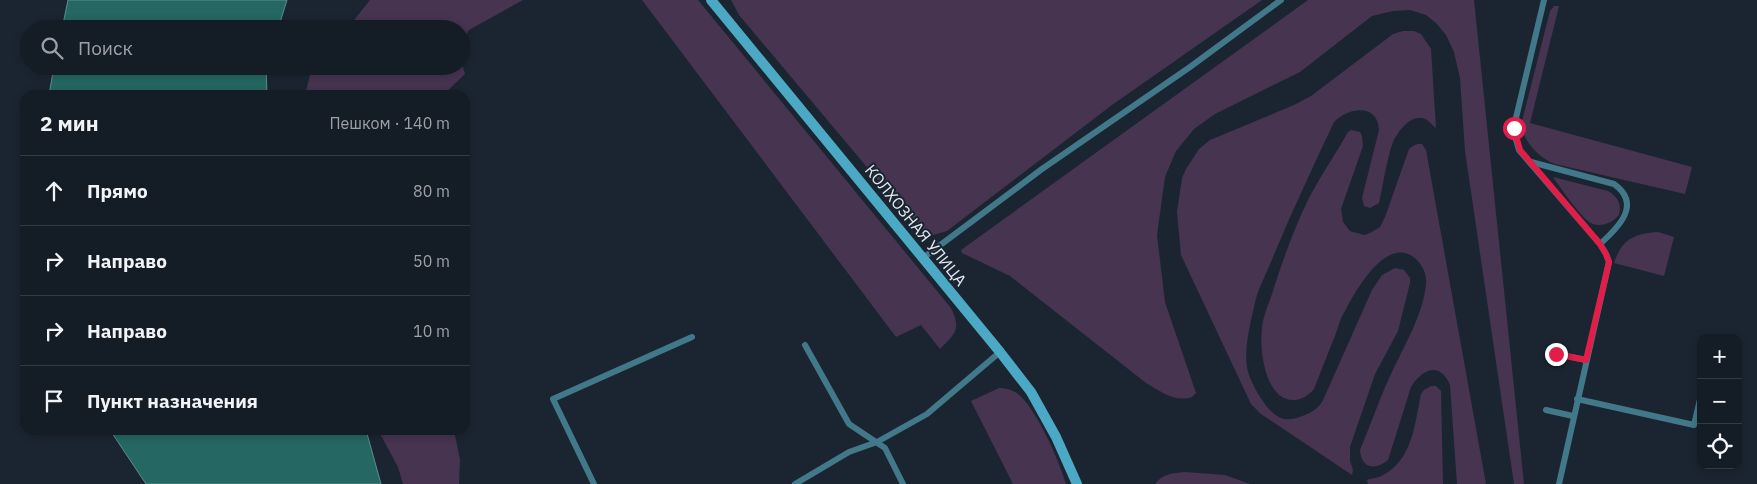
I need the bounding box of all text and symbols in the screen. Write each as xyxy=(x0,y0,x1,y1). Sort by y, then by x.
search box xyxy=(20,20,470,75)
icon: search xyxy=(38,34,66,62)
text: Поиск xyxy=(78,36,133,60)
text: 2 мин xyxy=(40,109,99,137)
text: Пешком · 140 m xyxy=(329,113,450,133)
route start xyxy=(1503,117,1526,140)
street label: КОЛХОЗНАЯ УЛИЦА xyxy=(861,160,971,290)
icon: ahead xyxy=(40,177,68,205)
text: Прямо xyxy=(87,179,148,203)
text: 80 m xyxy=(413,181,450,201)
icon: right xyxy=(40,247,68,275)
text: Направо xyxy=(87,249,167,273)
text: 50 m xyxy=(413,251,450,271)
icon: right xyxy=(40,317,68,345)
text: Направо xyxy=(87,319,167,343)
text: 10 m xyxy=(413,321,450,341)
map controls xyxy=(1697,334,1742,469)
button: + xyxy=(1697,334,1742,379)
route end xyxy=(1545,343,1568,366)
button: − xyxy=(1697,379,1742,424)
icon: arrive xyxy=(40,387,68,415)
text: Пункт назначения xyxy=(87,389,258,413)
button: locate xyxy=(1697,424,1742,469)

